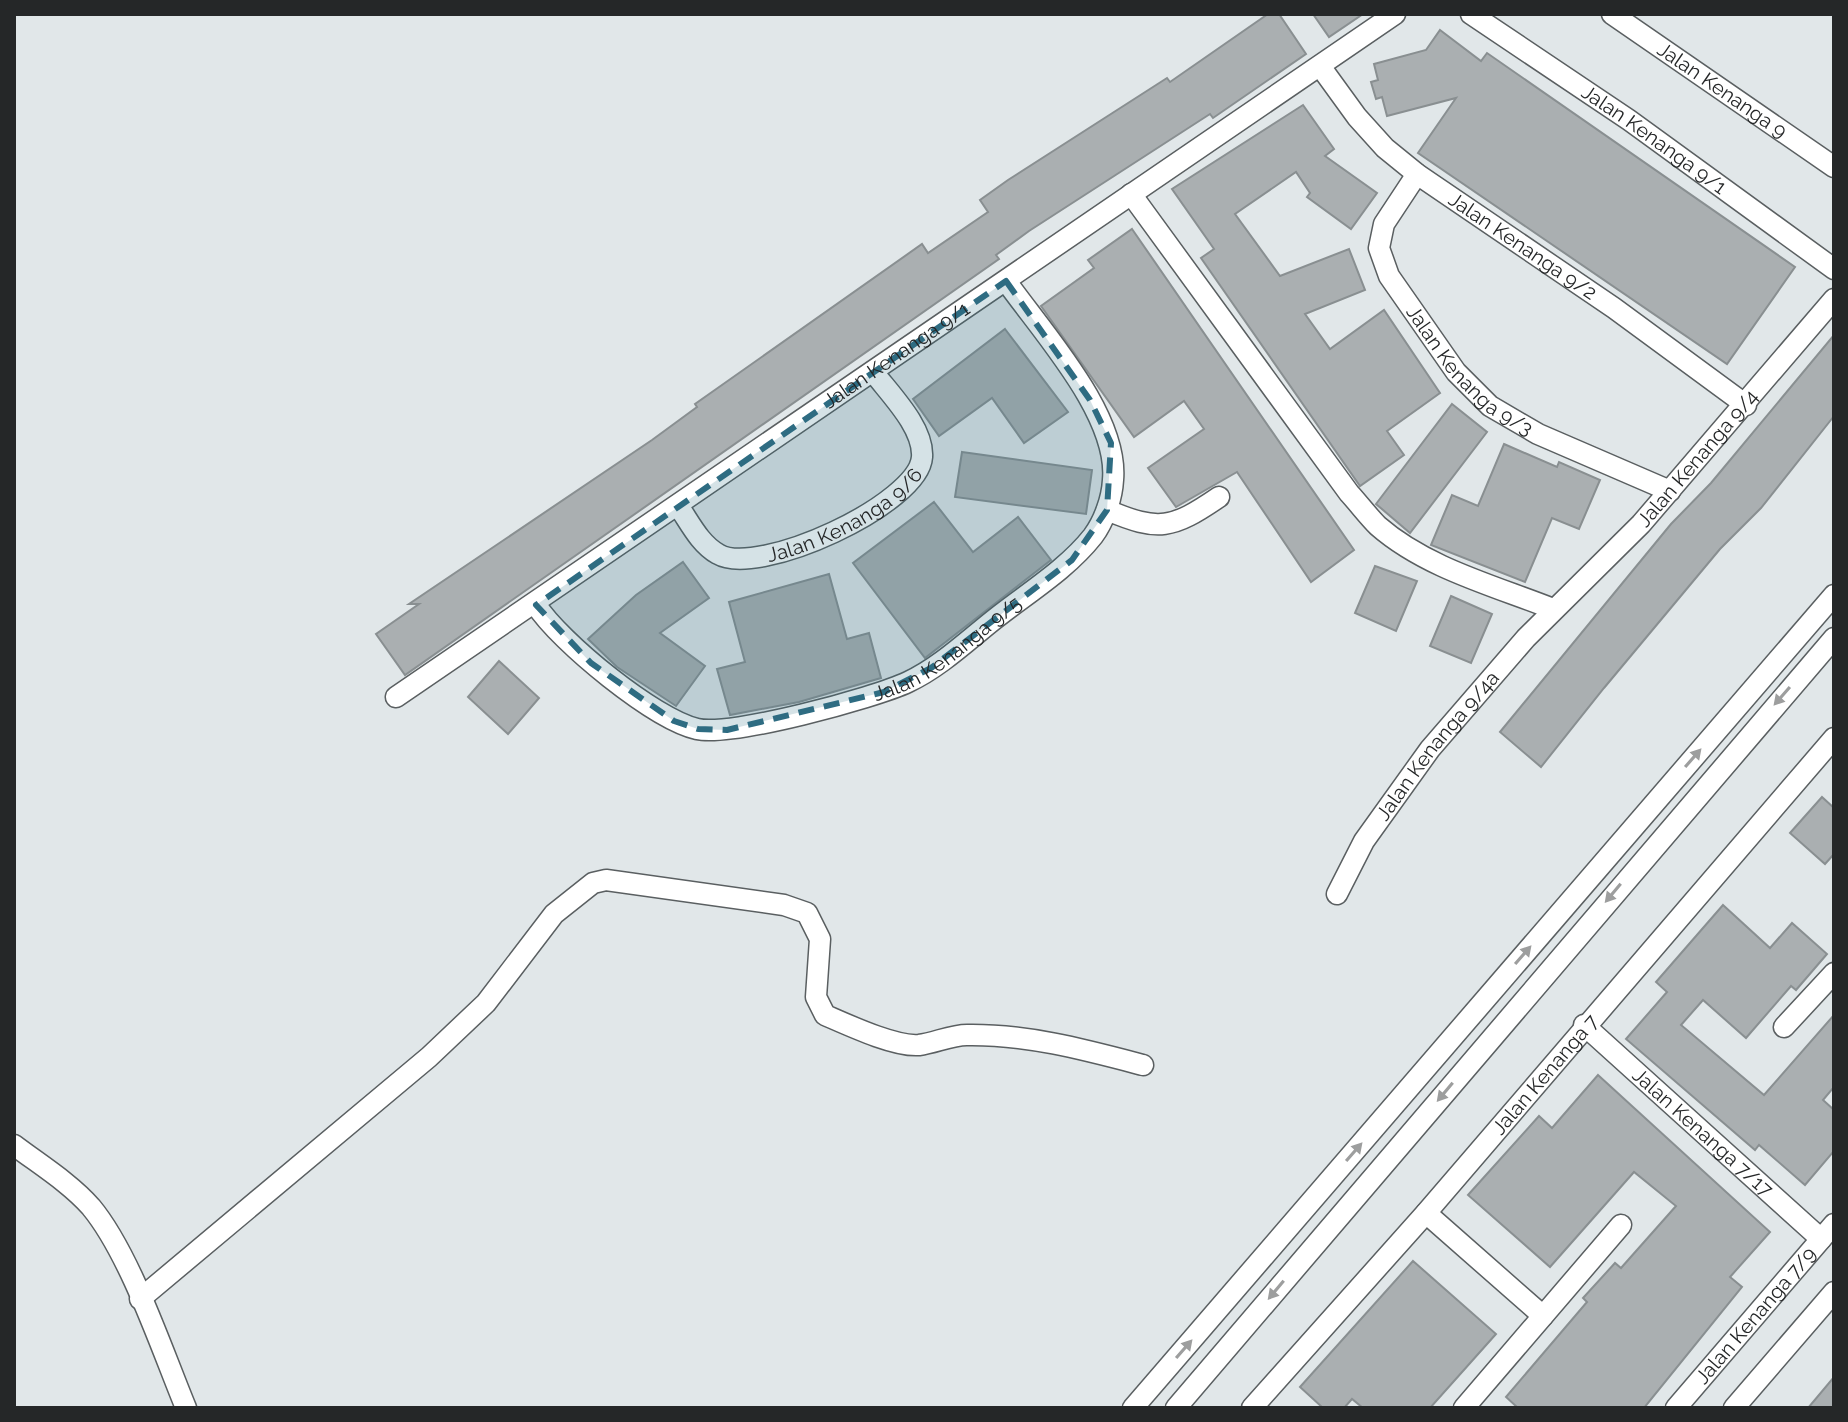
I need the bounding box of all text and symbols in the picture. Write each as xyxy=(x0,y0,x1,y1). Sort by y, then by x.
street label: Jalan Kenanga 9 xyxy=(1653,37,1792,143)
street label: Jalan Kenanga 9/1 xyxy=(1577,80,1732,199)
street label: Jalan Kenanga 9/2 xyxy=(1444,187,1601,305)
street label: Jalan Kenanga 9/1 xyxy=(818,296,974,413)
street label: Jalan Kenanga 9/3 xyxy=(1401,301,1537,440)
street label: Jalan Kenanga 9/4 xyxy=(1632,385,1763,532)
street label: Jalan Kenanga 9/6 xyxy=(765,463,928,567)
street label: Jalan Kenanga 9/5 xyxy=(870,591,1026,706)
street label: Jalan Kenanga 9/4a xyxy=(1371,666,1504,825)
one-way arrow xyxy=(1774,687,1792,706)
one-way arrow xyxy=(1684,749,1701,769)
one-way arrow xyxy=(1605,883,1622,903)
one-way arrow xyxy=(1514,946,1532,965)
street label: Jalan Kenanga 7 xyxy=(1487,1009,1603,1139)
street label: Jalan Kenanga 7/17 xyxy=(1628,1063,1778,1202)
one-way arrow xyxy=(1437,1081,1454,1101)
one-way arrow xyxy=(1344,1143,1362,1162)
street label: Jalan Kenanga 7/9 xyxy=(1690,1242,1821,1389)
one-way arrow xyxy=(1268,1280,1286,1299)
one-way arrow xyxy=(1175,1339,1192,1359)

